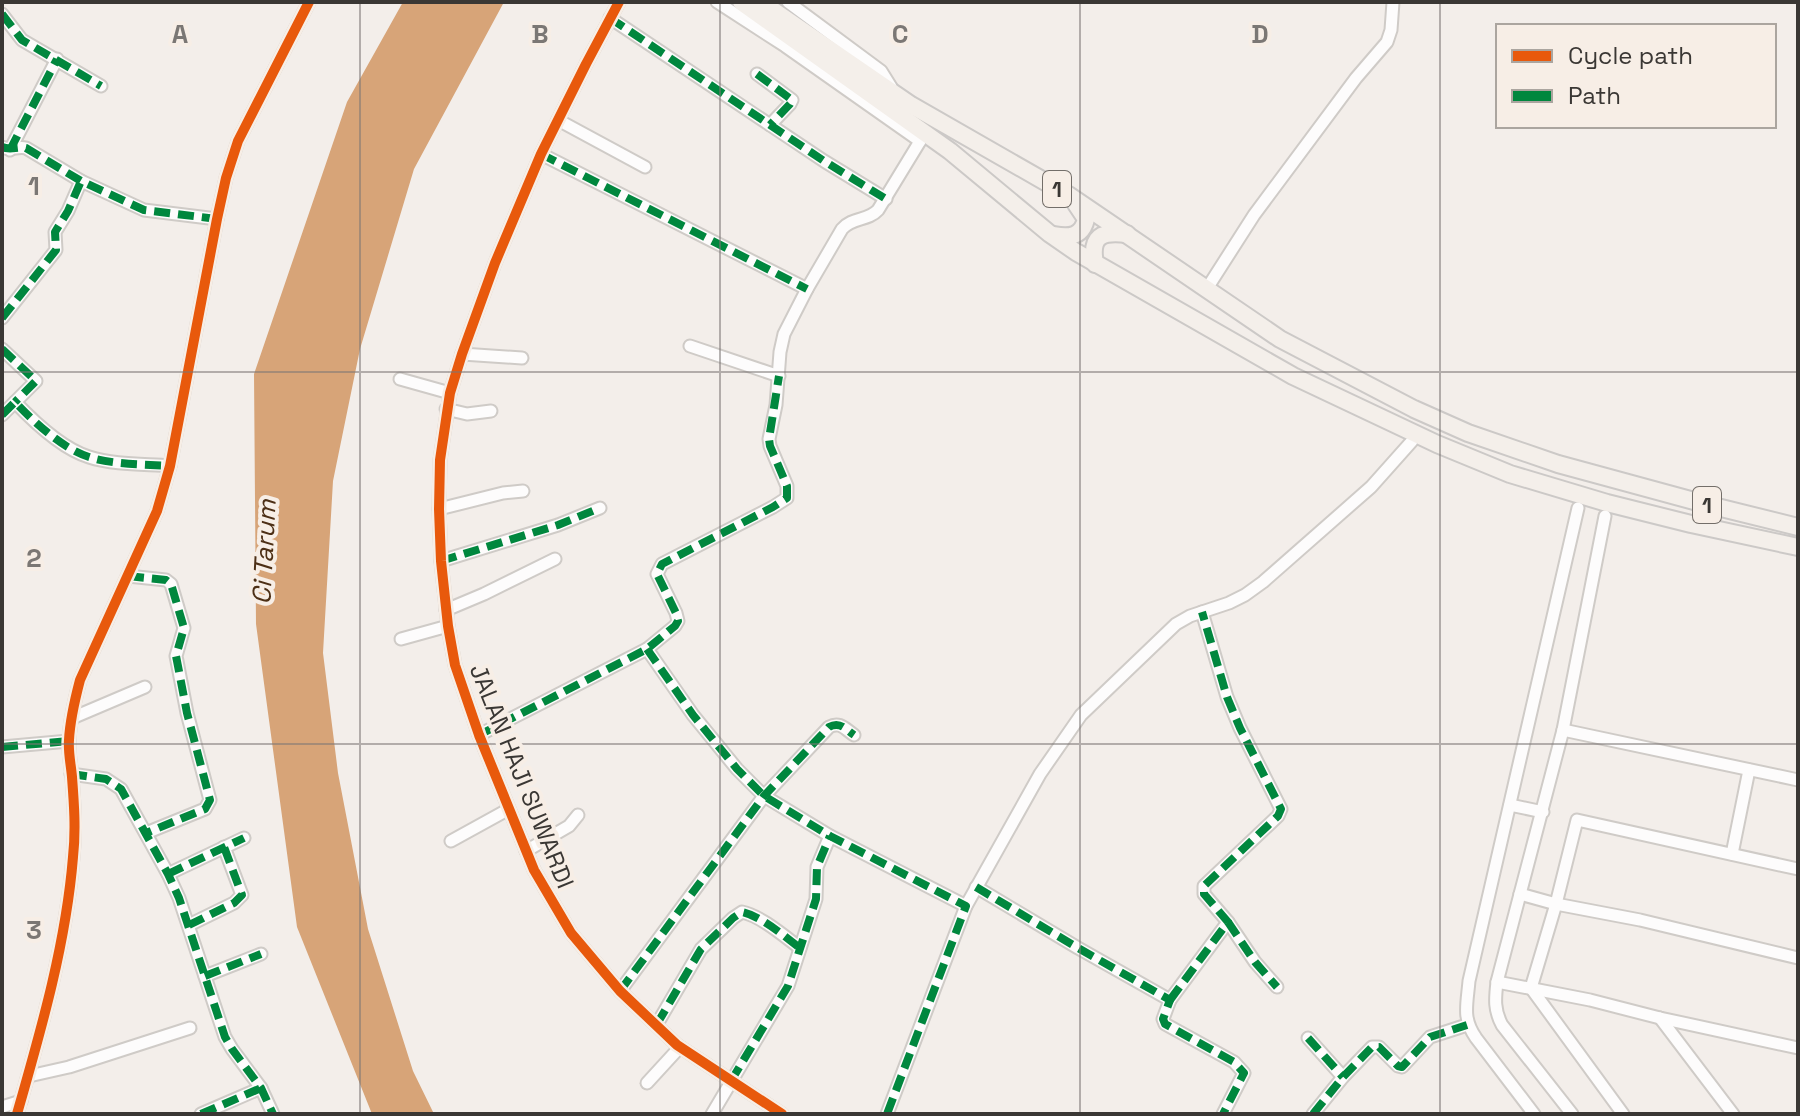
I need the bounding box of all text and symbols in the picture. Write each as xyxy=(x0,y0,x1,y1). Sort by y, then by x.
text: A xyxy=(172,17,189,51)
text: B xyxy=(531,17,549,51)
text: C xyxy=(892,17,908,51)
text: D xyxy=(1251,17,1269,51)
legend xyxy=(1496,24,1776,128)
text: Cycle path xyxy=(1568,40,1693,71)
text: Path xyxy=(1568,80,1621,111)
text: 1 xyxy=(28,169,40,203)
road number: 1 xyxy=(1043,171,1071,207)
road number: 1 xyxy=(1693,487,1721,523)
water label: Ci Tarum xyxy=(244,498,284,605)
text: 2 xyxy=(26,541,42,575)
street label: JALAN HAJI SUWARDI xyxy=(463,659,581,893)
text: 3 xyxy=(26,913,42,947)

